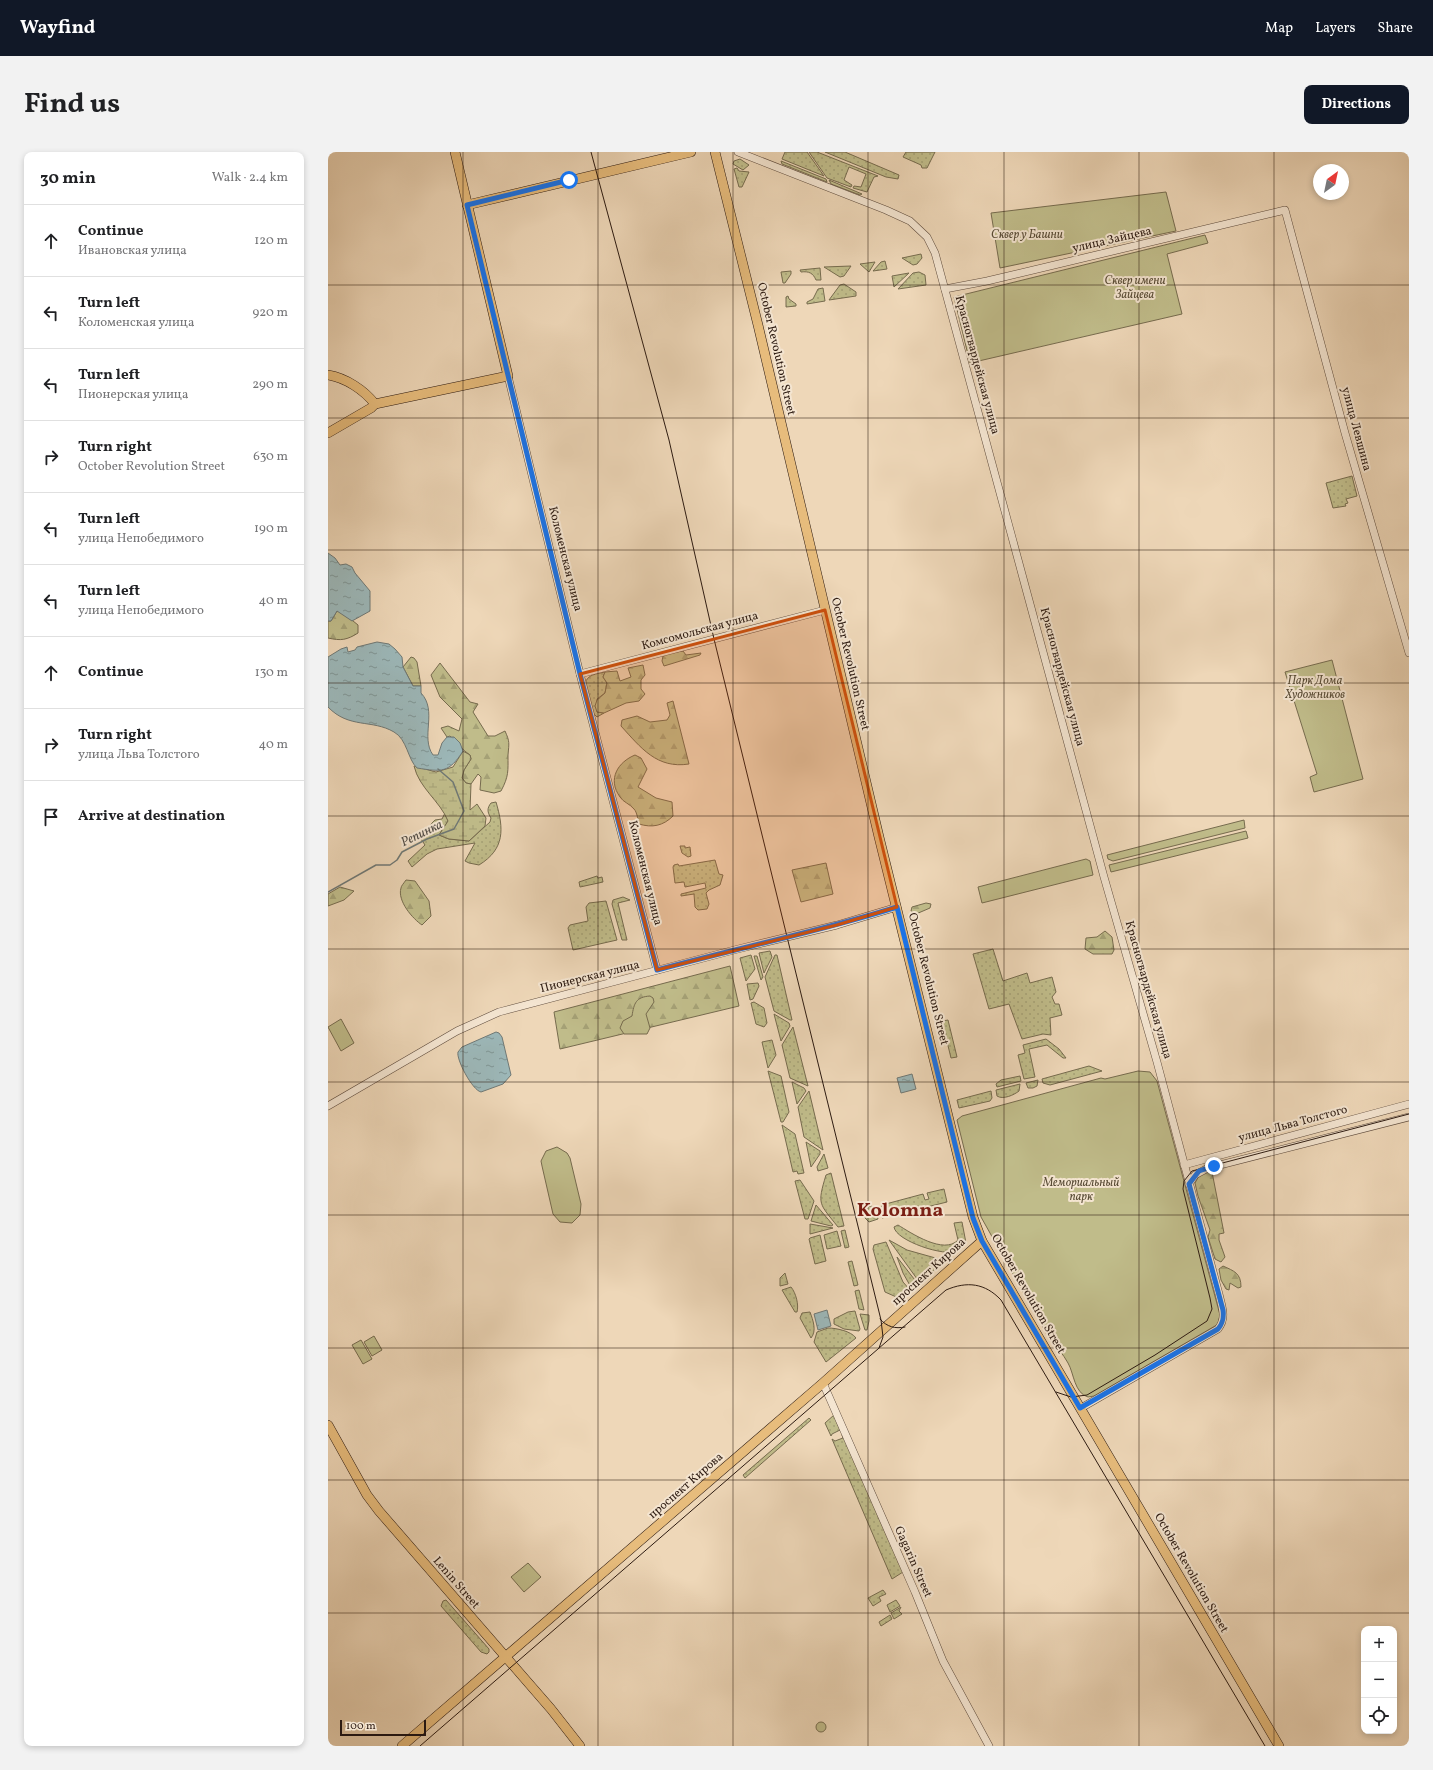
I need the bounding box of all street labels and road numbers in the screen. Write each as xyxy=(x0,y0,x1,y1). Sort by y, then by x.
street label: улица Зайцева xyxy=(1071,223,1153,257)
street label: October Revolution Street xyxy=(753,281,799,417)
street label: Красногвардейская улица xyxy=(951,294,1003,436)
street label: улица Левшина xyxy=(1337,385,1375,473)
street label: Коломенская улица xyxy=(544,505,586,613)
street label: October Revolution Street xyxy=(827,596,873,732)
street label: Красногвардейская улица xyxy=(1036,606,1088,748)
street label: Комсомольская улица xyxy=(640,608,760,654)
street label: Коломенская улица xyxy=(624,819,666,927)
street label: October Revolution Street xyxy=(904,911,952,1047)
street label: Красногвардейская улица xyxy=(1121,919,1175,1061)
street label: Пионерская улица xyxy=(539,957,641,997)
street label: улица Льва Толстого xyxy=(1237,1102,1349,1146)
street label: October Revolution Street xyxy=(987,1231,1069,1357)
street label: проспект Кирова xyxy=(889,1235,969,1309)
street label: проспект Кирова xyxy=(645,1449,727,1523)
street label: October Revolution Street xyxy=(1150,1510,1232,1636)
street label: Gagarin Street xyxy=(890,1524,936,1600)
street label: Lenin Street xyxy=(429,1554,483,1612)

